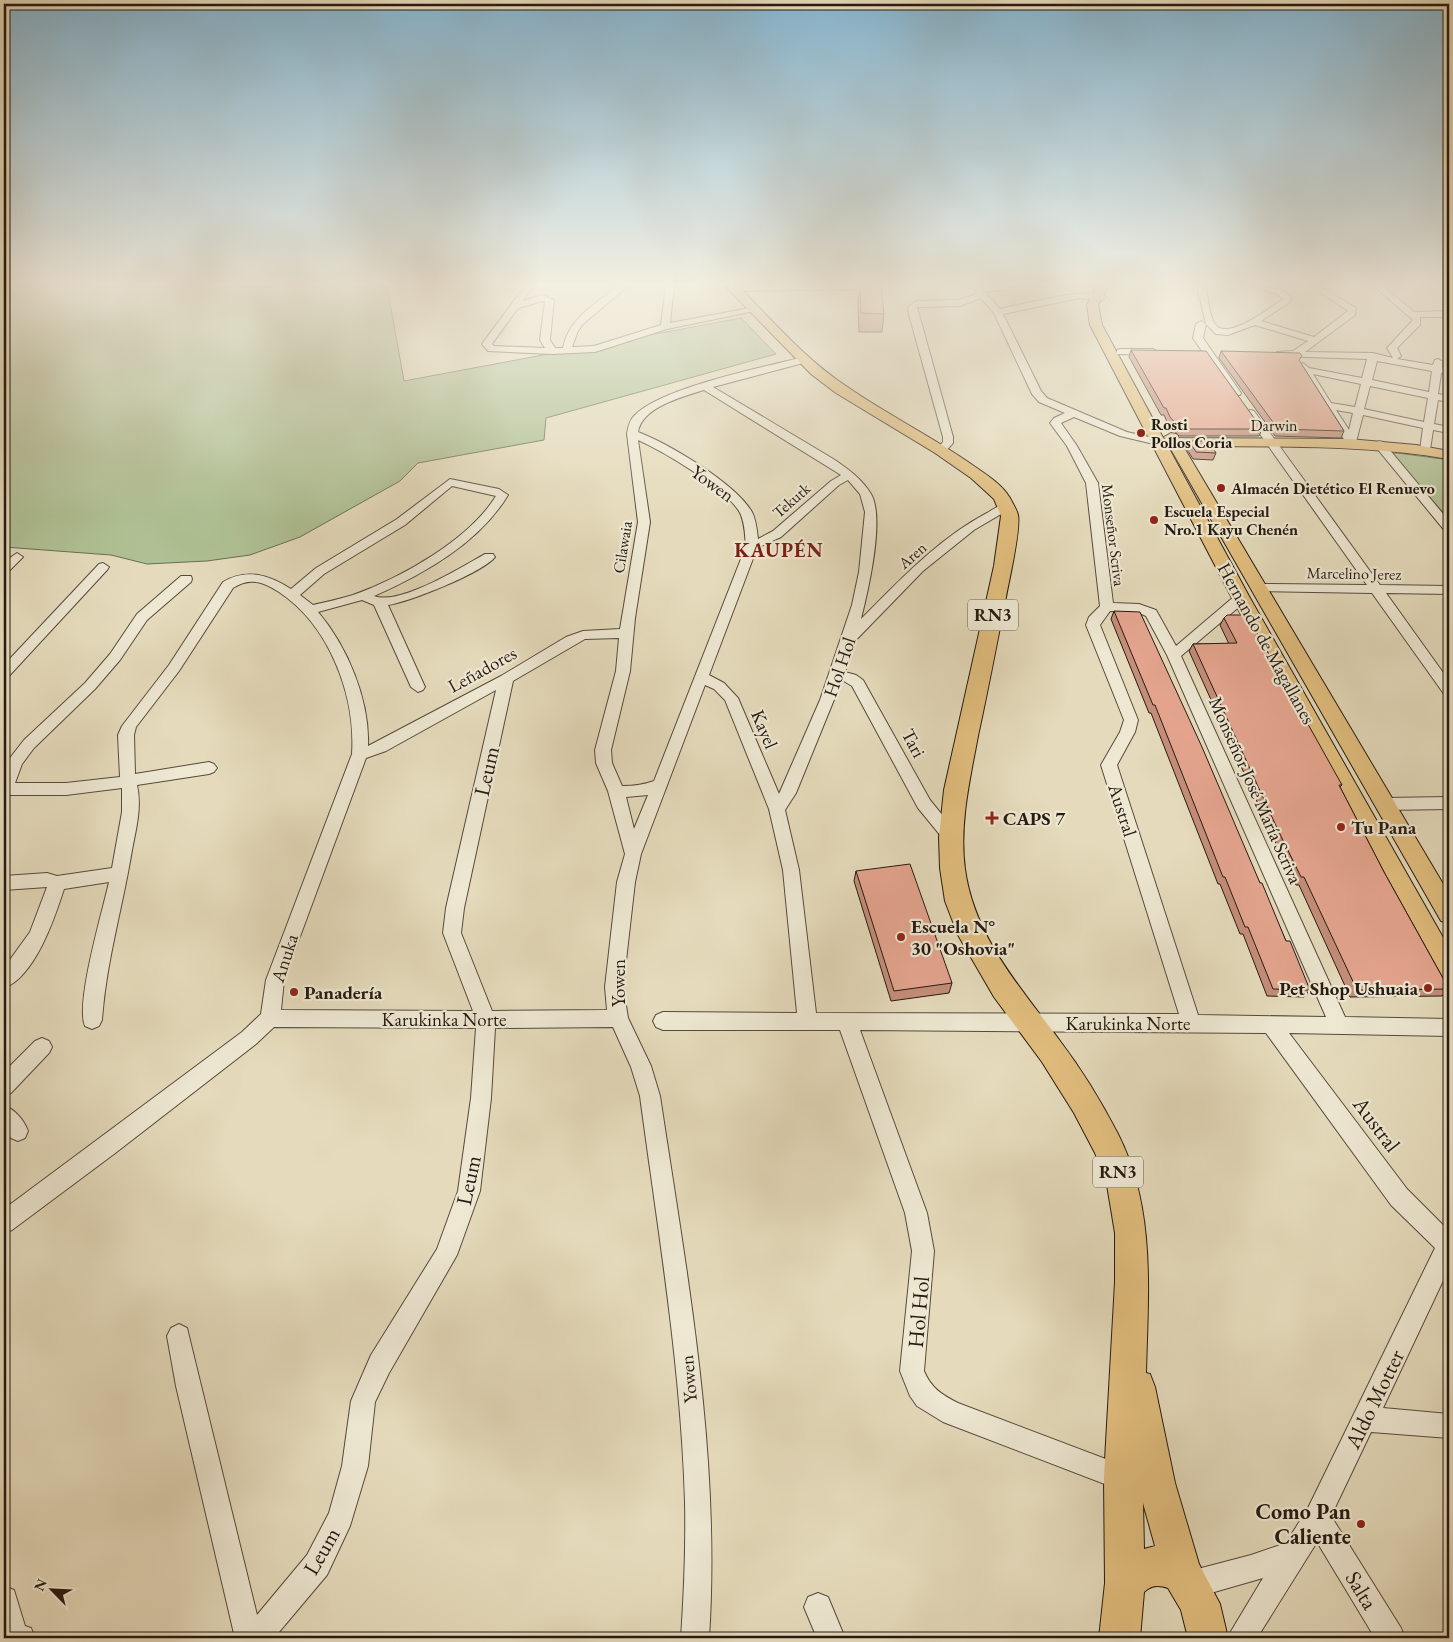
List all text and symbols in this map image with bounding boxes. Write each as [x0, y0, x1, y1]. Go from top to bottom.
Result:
place label: Rosti Pollos Coria [1151, 414, 1233, 453]
street label: Darwin [1250, 415, 1298, 436]
marker: Rosti Pollos Coria [1135, 427, 1147, 439]
street label: Yowen [686, 459, 740, 508]
street label: Tekutk [768, 478, 815, 523]
place label: Almacén Dietético El Renuevo [1230, 478, 1435, 499]
marker: Almacén Dietético El Renuevo [1215, 482, 1227, 494]
street label: Monseñor Scriva [1097, 483, 1130, 588]
place label: Escuela Especial Nro.1 Kayu Chenén [1164, 501, 1298, 540]
marker: Escuela Especial Nro.1 Kayu Chenén [1148, 514, 1160, 526]
street label: Cilawaia [608, 519, 637, 575]
district label: KAUPÉN [734, 537, 824, 563]
street label: Aren [893, 537, 931, 574]
street label: Hernando de Magallanes [1212, 558, 1321, 728]
street label: Marcelino Jerez [1306, 562, 1402, 585]
road number: RN3 [968, 600, 1018, 630]
street label: Hol Hol [818, 633, 862, 701]
street label: Leñadores [443, 640, 521, 699]
street label: Monseñor José María Scriva [1203, 693, 1308, 888]
street label: Kayel [745, 706, 784, 753]
street label: Tari [896, 724, 932, 762]
street label: Leum [467, 743, 506, 799]
street label: Austral [1102, 780, 1143, 840]
place label: CAPS 7 [1003, 806, 1066, 831]
marker: CAPS 7 [985, 811, 999, 825]
place label: Tu Pana [1351, 815, 1417, 840]
marker: Tu Pana [1335, 821, 1347, 833]
place label: Escuela N° 30 "Oshovia" [911, 914, 1015, 961]
street label: Anuka [265, 930, 304, 987]
marker: Escuela N° 30 "Oshovia" [895, 931, 907, 943]
street label: Yowen [606, 959, 631, 1007]
place label: Pet Shop Ushuaia [1279, 976, 1419, 1001]
place label: Panadería [304, 980, 383, 1005]
marker: Pet Shop Ushuaia [1422, 982, 1434, 994]
marker: Panadería [288, 986, 300, 998]
street label: Karukinka Norte [382, 1007, 506, 1032]
street label: Karukinka Norte [1066, 1011, 1190, 1036]
street label: Austral [1346, 1090, 1407, 1158]
street label: Leum [449, 1153, 488, 1208]
road number: RN3 [1093, 1156, 1143, 1188]
street label: Hol Hol [901, 1275, 936, 1349]
street label: Aldo Motter [1338, 1344, 1411, 1455]
street label: Yowen [674, 1354, 703, 1404]
place label: Como Pan Caliente [1255, 1497, 1352, 1551]
marker: Como Pan Caliente [1355, 1518, 1367, 1530]
street label: Leum [296, 1522, 347, 1580]
north arrow [28, 1564, 78, 1614]
street label: Salta [1339, 1566, 1384, 1615]
text: N [30, 1575, 51, 1594]

